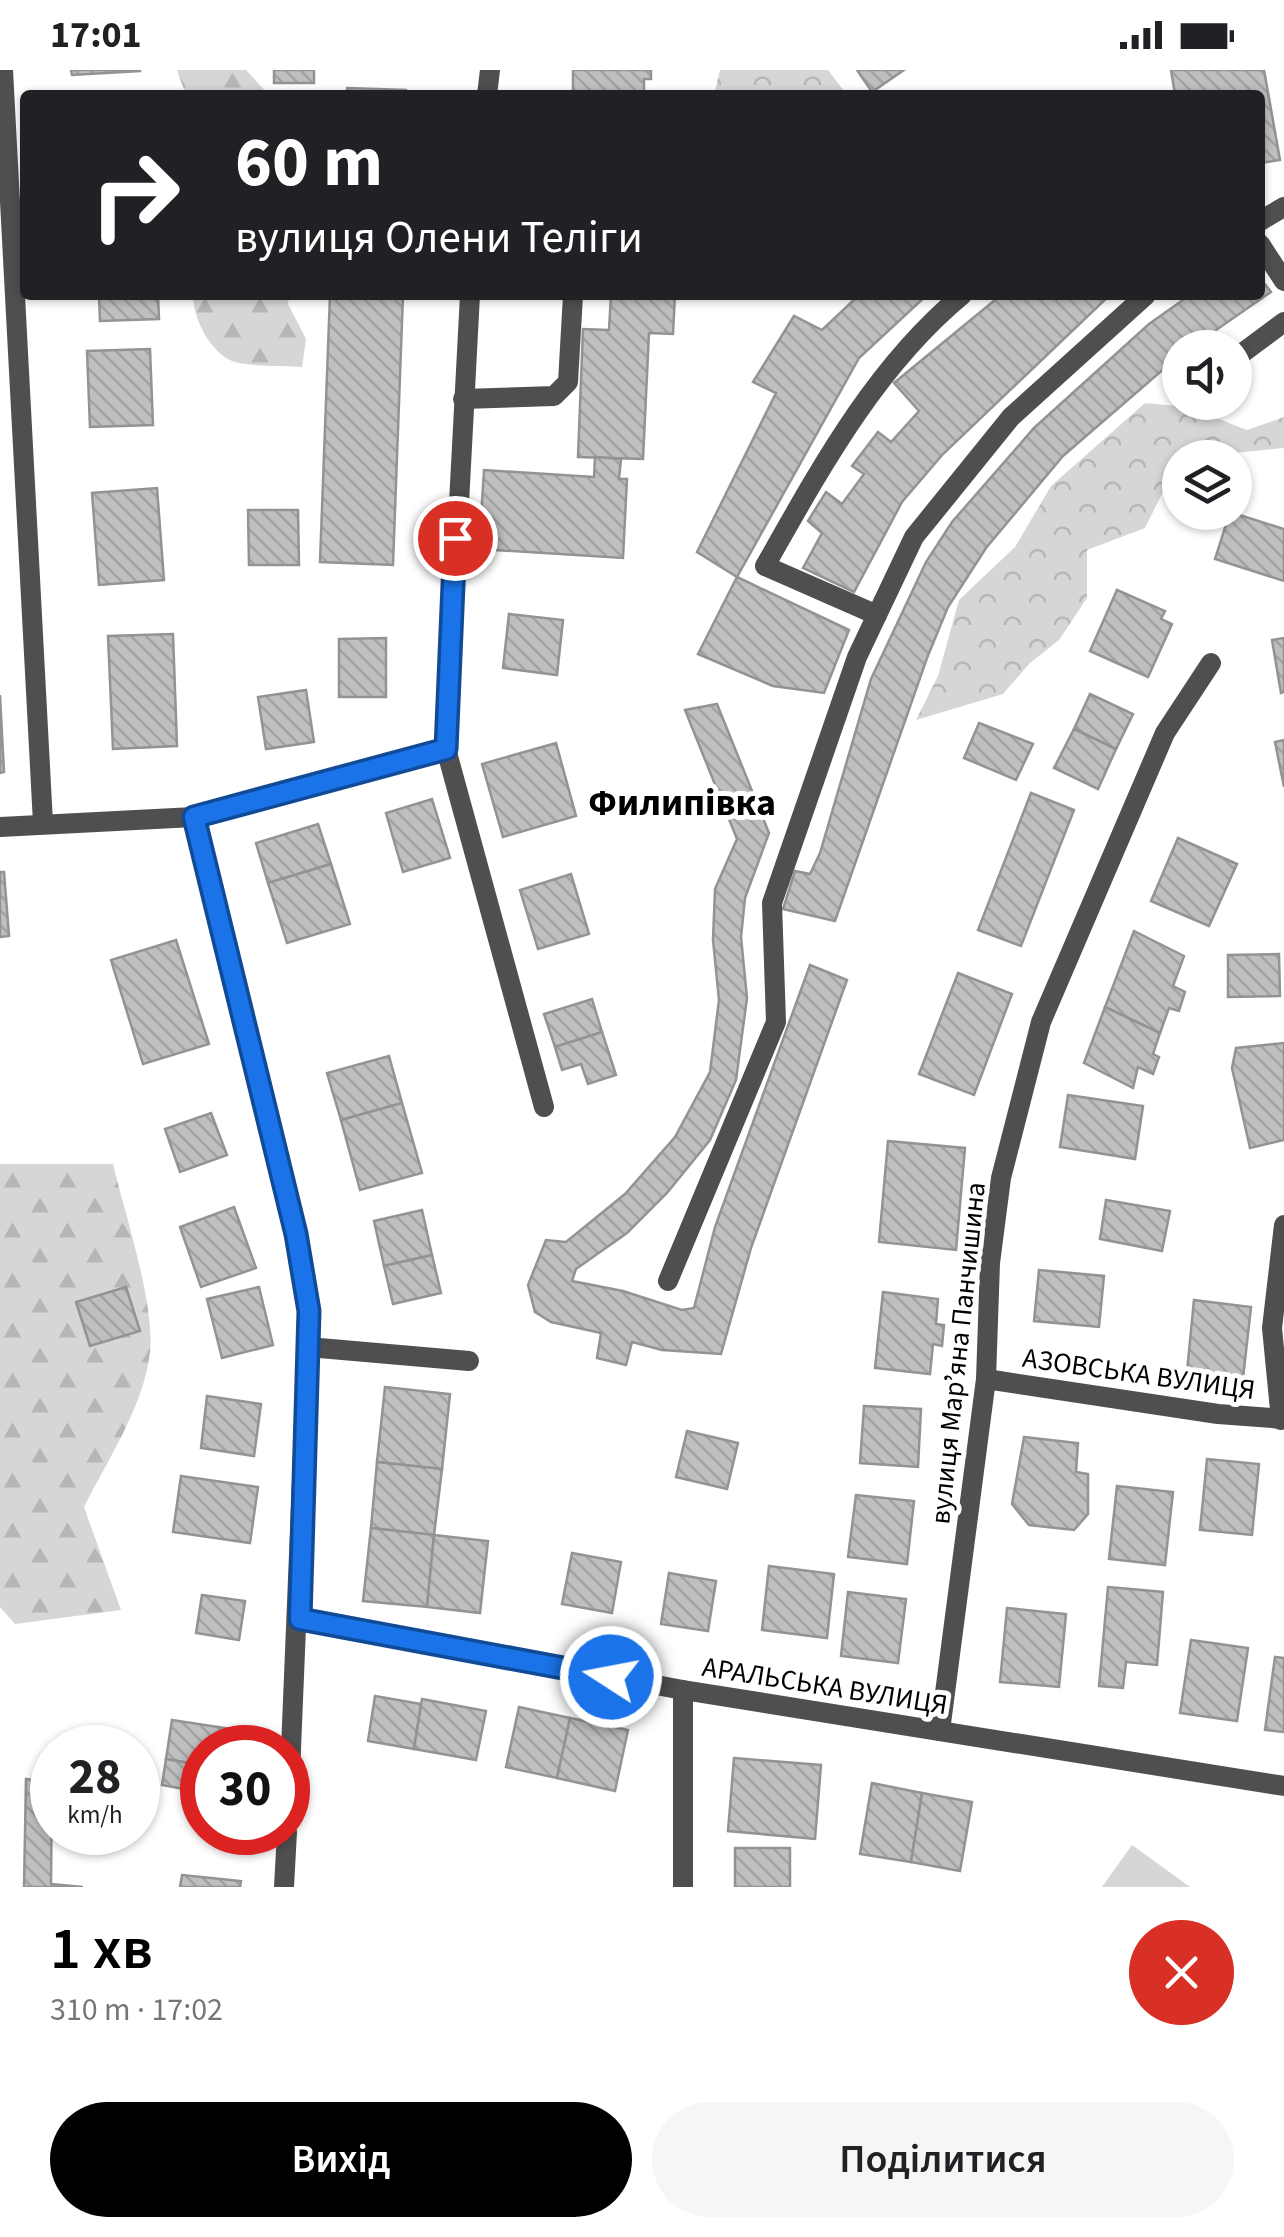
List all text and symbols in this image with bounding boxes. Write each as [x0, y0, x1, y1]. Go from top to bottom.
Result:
text: 17:01 [50, 8, 142, 62]
text: 60 m [235, 113, 383, 213]
icon: right [70, 130, 200, 260]
text: вулиця Олени Теліги [235, 206, 643, 270]
map controls [1162, 330, 1252, 530]
button: sound [1162, 330, 1252, 420]
button: layers [1162, 440, 1252, 530]
pin [413, 496, 498, 581]
icon: arrive [428, 511, 483, 566]
district label: Филипівка [588, 776, 776, 830]
street label: вулиця Марʼяна Панчишина [920, 1180, 996, 1526]
street label: АЗОВСЬКА ВУЛИЦЯ [1020, 1338, 1258, 1410]
position arrow [559, 1625, 663, 1729]
street label: АРАЛЬСЬКА ВУЛИЦЯ [699, 1647, 950, 1725]
speed limit sign: 30 [180, 1725, 310, 1855]
text: 28 [69, 1742, 121, 1813]
text: km/h [67, 1797, 123, 1833]
text: 1 хв [50, 1907, 153, 1992]
button: close [1129, 1920, 1234, 2025]
text: 310 m · 17:02 [50, 1987, 223, 2033]
button: Вихід [50, 2102, 632, 2217]
button: Поділитися [652, 2102, 1234, 2217]

